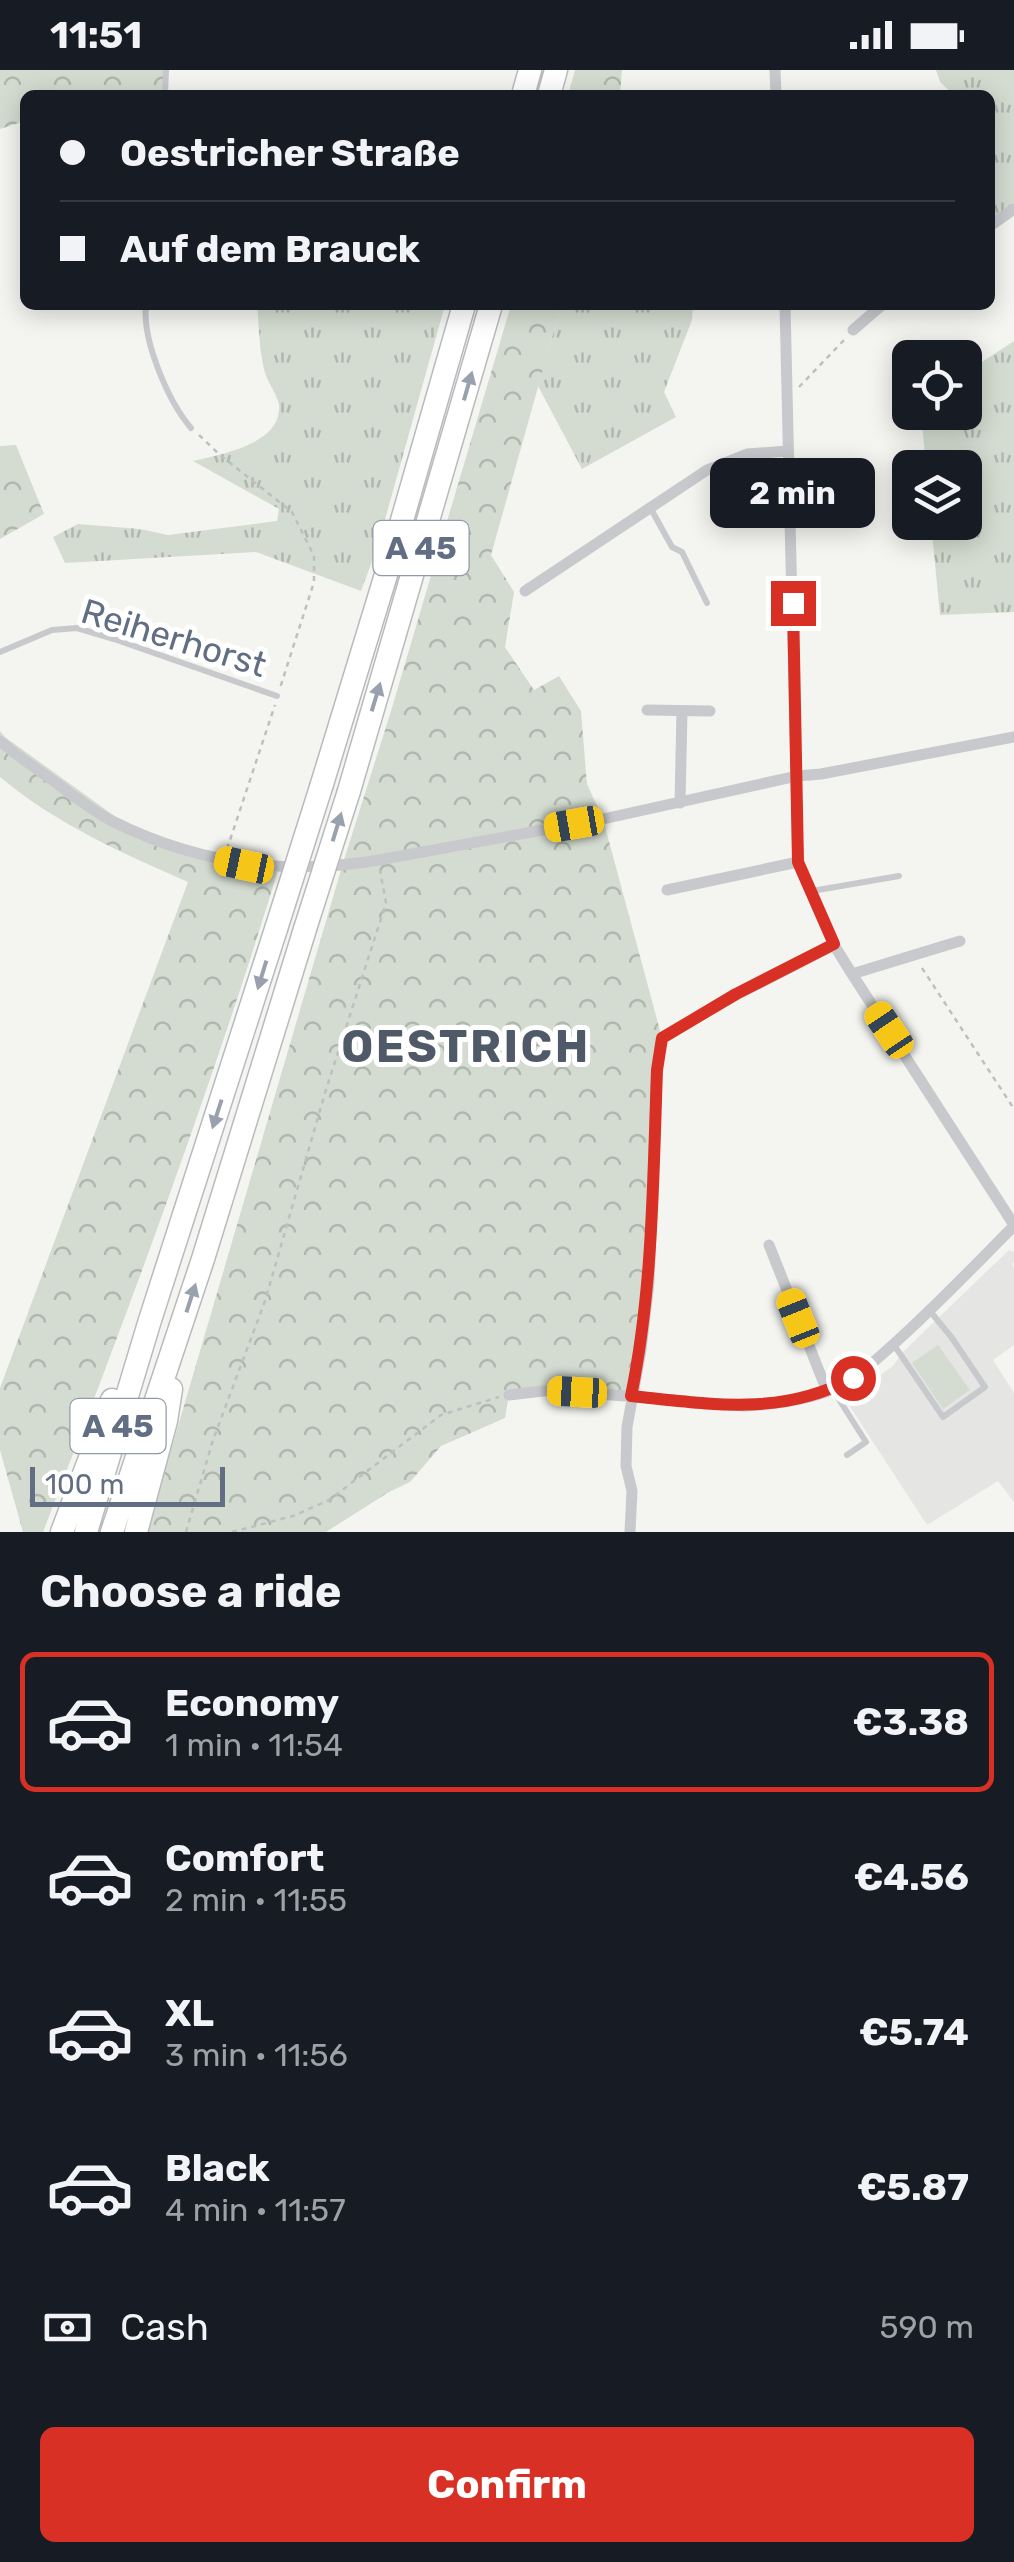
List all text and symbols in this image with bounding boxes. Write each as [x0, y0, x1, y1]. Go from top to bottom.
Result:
text: 11:51 [50, 12, 142, 58]
text: Oestricher Straße [120, 130, 460, 176]
text: Auf dem Brauck [120, 226, 420, 272]
map controls [892, 340, 982, 540]
button: locate [892, 340, 982, 430]
one-way arrow [461, 370, 476, 401]
button: layers [892, 450, 982, 540]
callout: 2 min [710, 458, 876, 528]
text: 2 min [749, 474, 836, 512]
road number: A 45 [374, 521, 468, 575]
route end [771, 581, 816, 626]
street label: Reiherhorst [76, 590, 272, 686]
one-way arrow [369, 682, 384, 712]
car [542, 804, 606, 844]
one-way arrow [331, 811, 346, 841]
car [212, 844, 276, 886]
one-way arrow [254, 960, 269, 991]
car [860, 997, 918, 1063]
district label: OESTRICH [341, 1020, 591, 1073]
one-way arrow [209, 1099, 224, 1129]
one-way arrow [185, 1282, 200, 1312]
car [773, 1285, 823, 1351]
route start [831, 1356, 876, 1401]
car [546, 1375, 608, 1409]
road number: A 45 [70, 1399, 166, 1453]
scale bar [30, 1462, 225, 1506]
text: 100 m [45, 1468, 124, 1501]
text: Choose a ride [40, 1565, 342, 1618]
icon: car [45, 1677, 135, 1767]
text: Economy [165, 1680, 339, 1726]
text: €3.38 [853, 1699, 969, 1745]
text: 1 min · 11:54 [165, 1726, 343, 1764]
icon: car [45, 1832, 135, 1922]
text: Comfort [165, 1835, 324, 1881]
text: €4.56 [853, 1854, 969, 1900]
text: 2 min · 11:55 [165, 1881, 347, 1919]
icon: car [45, 1987, 135, 2077]
text: XL [165, 1990, 214, 2036]
text: €5.74 [859, 2009, 969, 2055]
text: 3 min · 11:56 [165, 2036, 348, 2074]
icon: car [45, 2142, 135, 2232]
text: Black [165, 2145, 270, 2191]
text: €5.87 [857, 2164, 969, 2210]
text: 4 min · 11:57 [165, 2191, 346, 2229]
icon: cash [40, 2300, 95, 2355]
text: Cash [120, 2304, 209, 2350]
text: 590 m [879, 2308, 974, 2346]
button: Confirm [40, 2427, 974, 2542]

